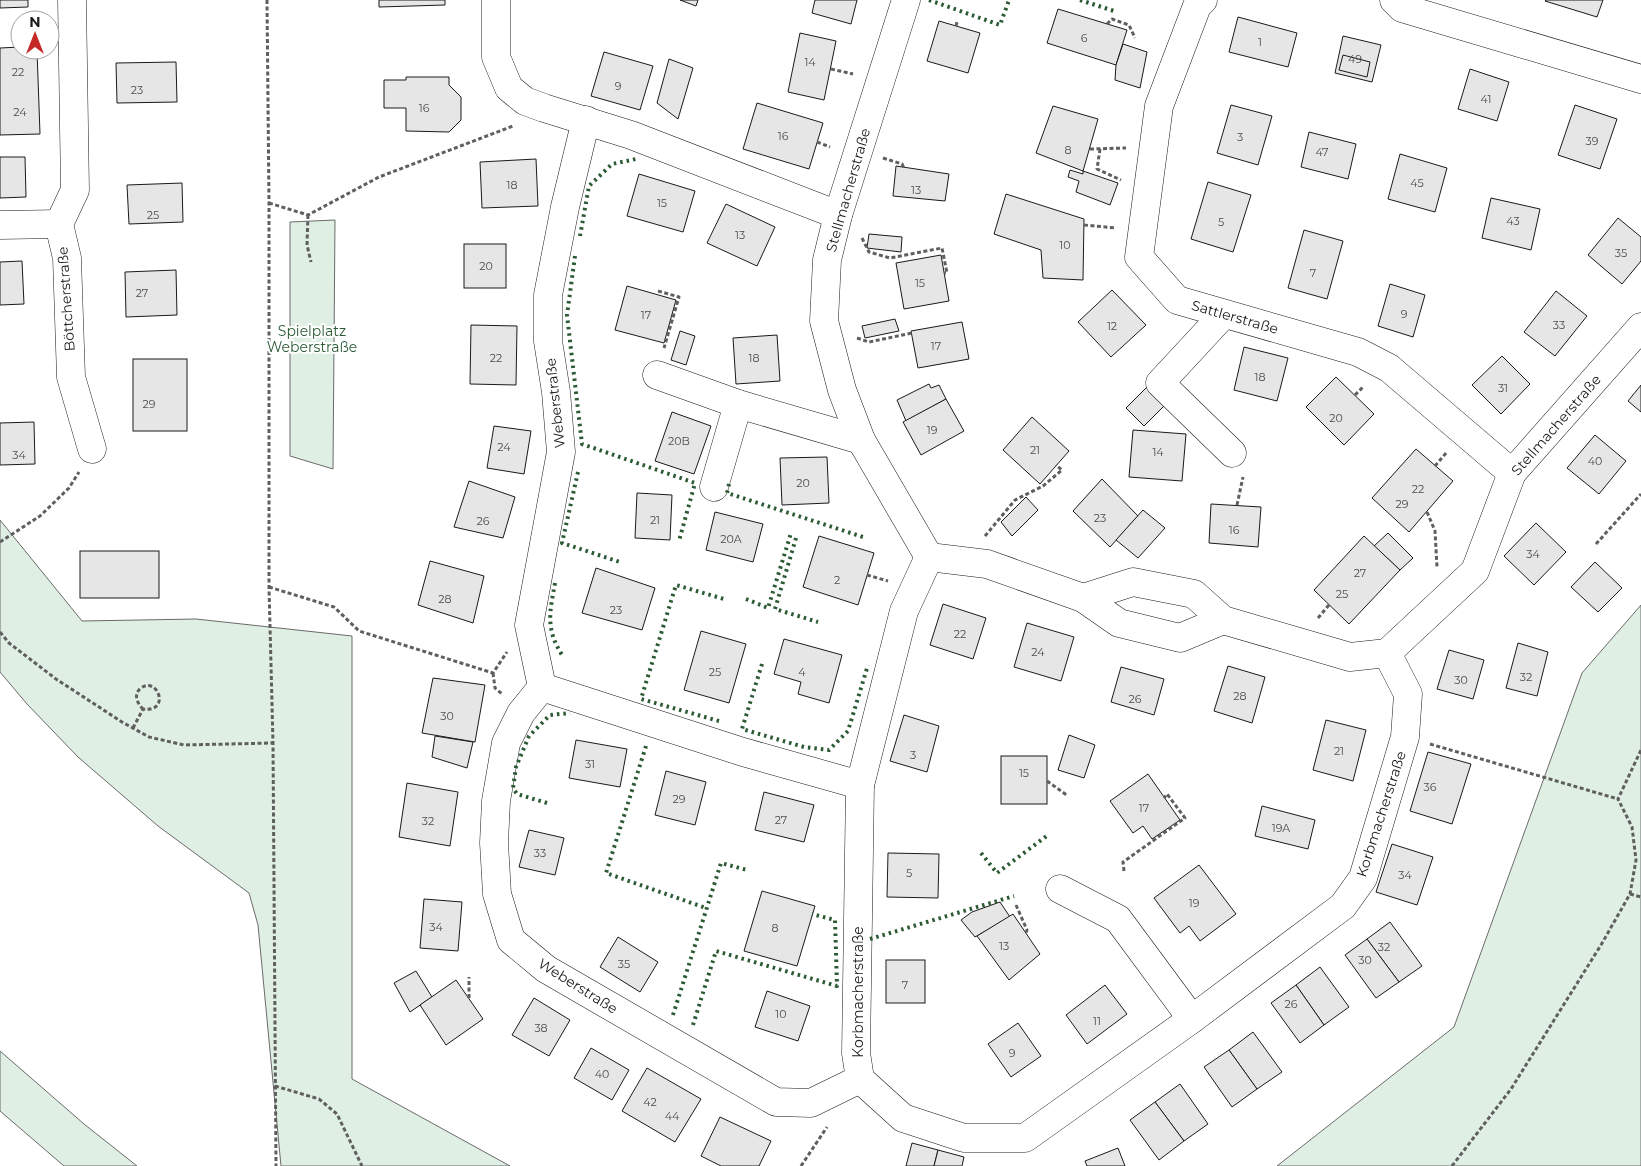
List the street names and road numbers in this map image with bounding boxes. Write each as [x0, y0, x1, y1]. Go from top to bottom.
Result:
street label: Stellmacherstraße [822, 126, 874, 254]
street label: Böttcherstraße [53, 246, 79, 352]
street label: Sattlerstraße [1190, 296, 1280, 338]
street label: Weberstraße [541, 357, 569, 449]
street label: Stellmacherstraße [1507, 371, 1605, 479]
street label: Korbmacherstraße [1352, 749, 1410, 879]
street label: Korbmacherstraße [849, 926, 867, 1058]
street label: Weberstraße [535, 954, 621, 1018]

